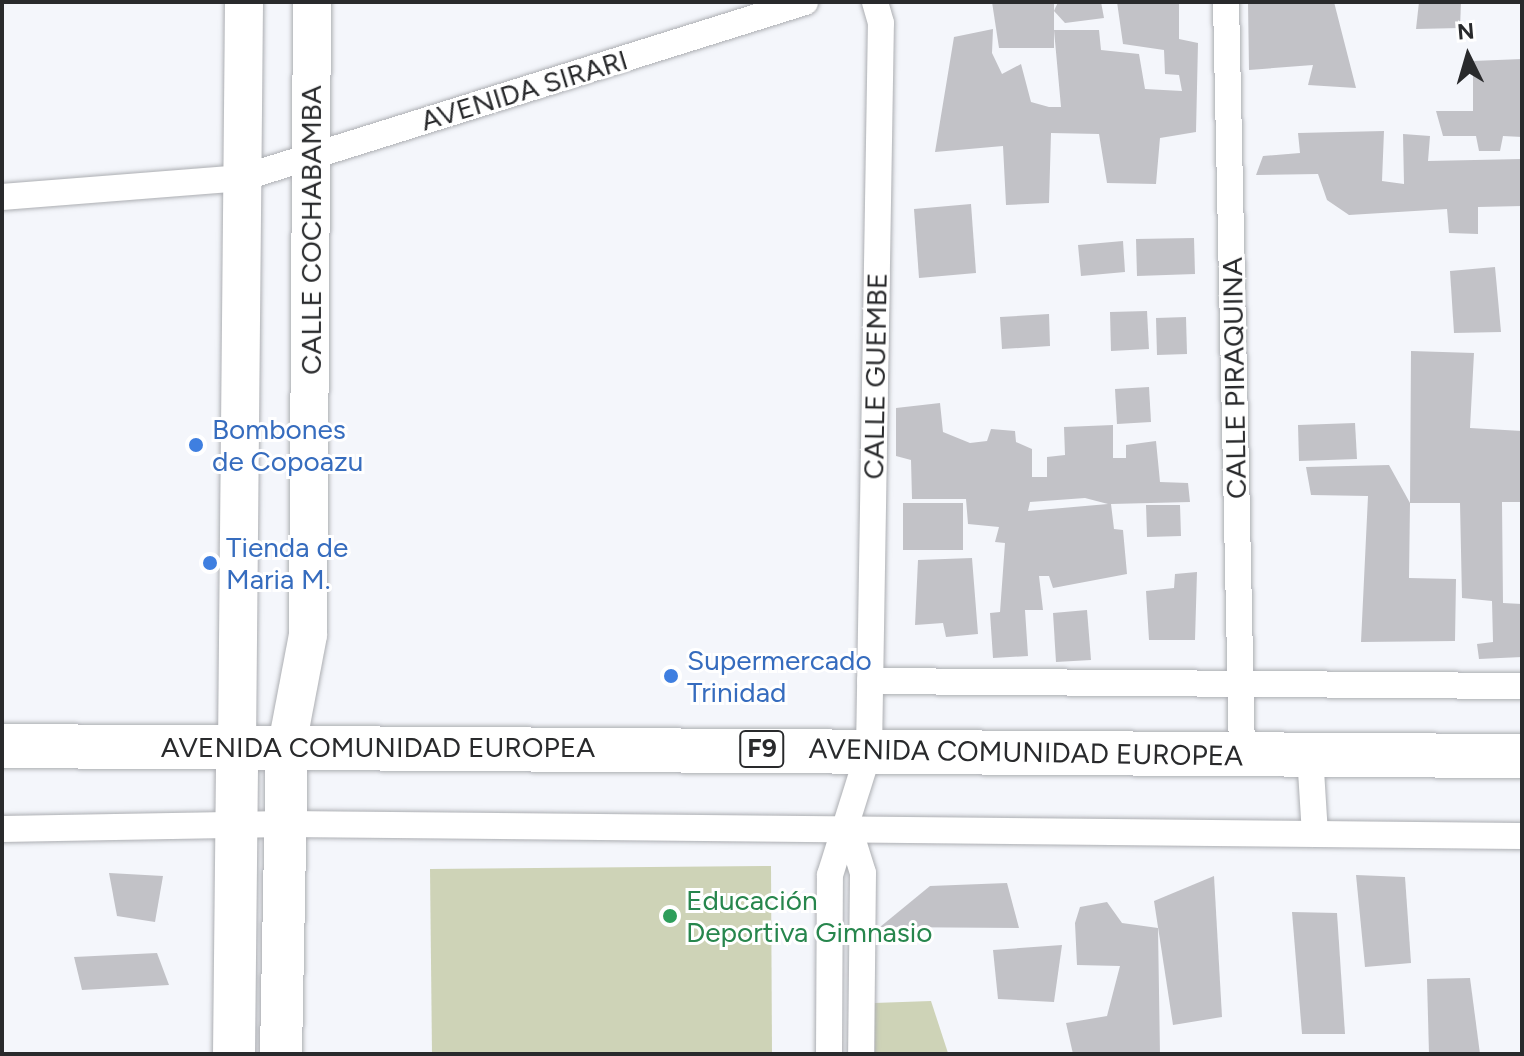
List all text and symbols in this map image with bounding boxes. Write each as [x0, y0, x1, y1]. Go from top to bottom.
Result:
north arrow [1428, 16, 1508, 96]
text: N [1456, 17, 1476, 46]
street label: AVENIDA SIRARI [417, 43, 631, 137]
street label: CALLE COCHABAMBA [294, 85, 328, 375]
street label: CALLE PIRAQUINA [1215, 257, 1253, 499]
street label: CALLE GUEMBE [856, 272, 894, 480]
place label: Bombones de Copoazu [212, 412, 363, 478]
marker: Bombones de Copoazu [187, 436, 205, 454]
place label: Tienda de Maria M. [226, 530, 348, 596]
marker: Tienda de Maria M. [201, 554, 219, 572]
place label: Supermercado Trinidad [687, 643, 872, 709]
marker: Supermercado Trinidad [662, 667, 680, 685]
road number: F9 [738, 727, 786, 771]
street label: AVENIDA COMUNIDAD EUROPEA [161, 730, 595, 764]
street label: AVENIDA COMUNIDAD EUROPEA [808, 731, 1244, 773]
place label: Educación Deportiva Gimnasio [686, 883, 933, 949]
marker: Educación Deportiva Gimnasio [661, 907, 679, 925]

